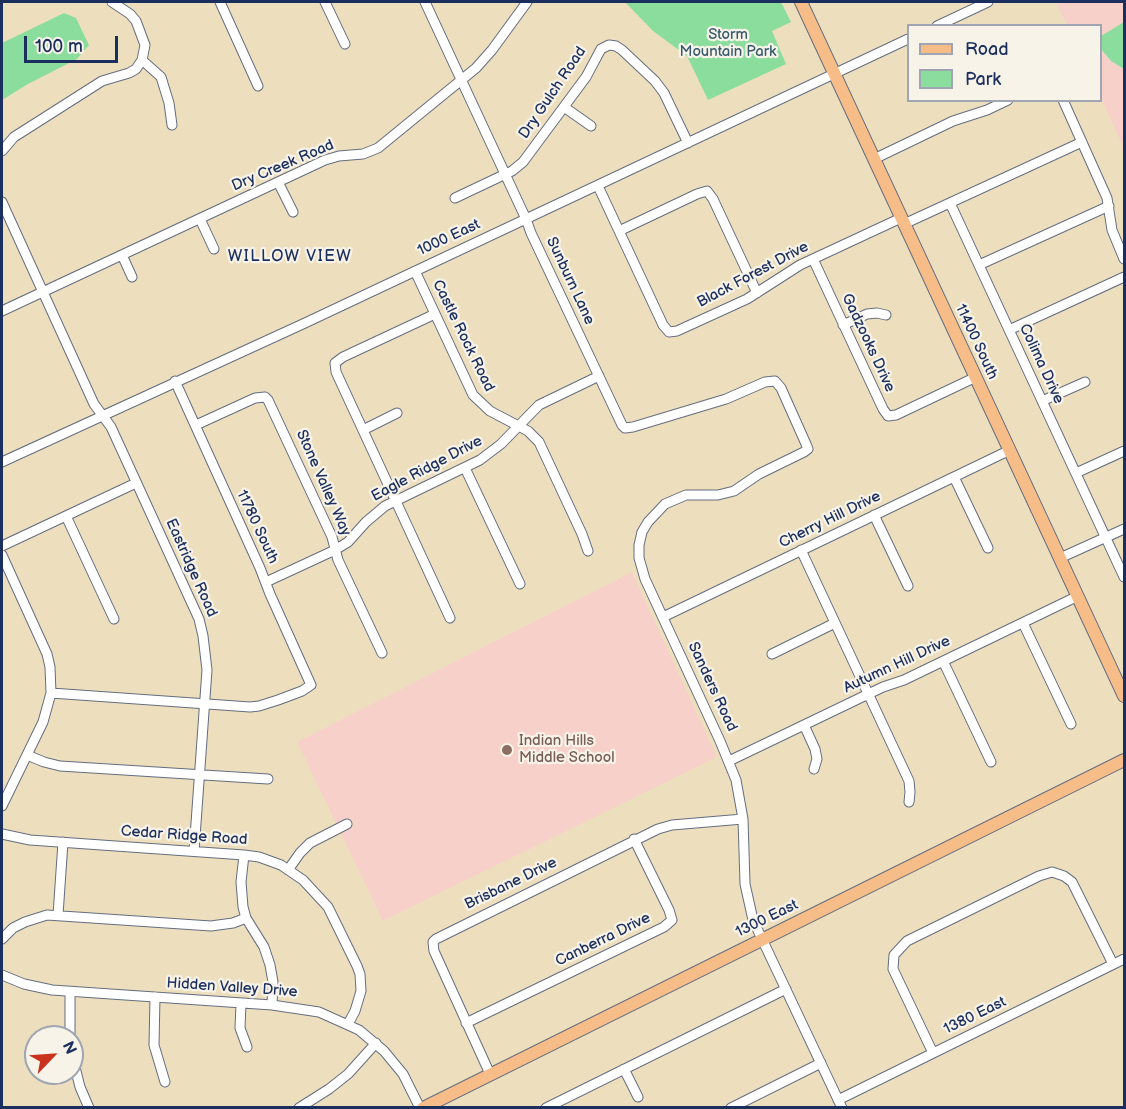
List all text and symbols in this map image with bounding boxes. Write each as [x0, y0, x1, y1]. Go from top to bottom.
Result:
scale bar [27, 24, 122, 62]
legend [907, 24, 1102, 102]
park label: Storm Mountain Park [680, 26, 776, 61]
text: 100 m [35, 36, 83, 57]
text: Road [965, 39, 1009, 60]
street label: Dry Gulch Road [516, 43, 590, 143]
text: Park [965, 69, 1001, 90]
street label: Dry Creek Road [229, 136, 337, 196]
street label: 1000 East [415, 216, 483, 260]
street label: Sunburn Lane [542, 234, 598, 328]
street label: Black Forest Drive [694, 238, 812, 312]
district label: WILLOW VIEW [228, 247, 352, 267]
street label: Castle Rock Road [428, 277, 498, 395]
street label: Gadzooks Drive [837, 291, 899, 395]
street label: 11400 South [951, 301, 1001, 383]
street label: Colima Drive [1015, 321, 1067, 407]
street label: Stone Valley Way [292, 427, 354, 539]
street label: Eagle Ridge Drive [369, 432, 485, 506]
street label: 11780 South [232, 487, 282, 567]
street label: Cherry Hill Drive [776, 488, 884, 552]
street label: Eastridge Road [161, 516, 221, 620]
street label: Autumn Hill Drive [841, 632, 953, 698]
street label: Sanders Road [683, 639, 741, 735]
place label: Indian Hills Middle School [519, 732, 615, 767]
marker: Indian Hills Middle School [500, 743, 514, 757]
street label: Cedar Ridge Road [120, 823, 248, 849]
street label: Brisbane Drive [462, 854, 560, 914]
street label: 1300 East [733, 896, 801, 942]
street label: Canberra Drive [553, 909, 653, 971]
street label: Hidden Valley Drive [166, 974, 298, 1002]
street label: 1380 East [941, 993, 1009, 1039]
north arrow [24, 1025, 84, 1085]
text: N [58, 1039, 80, 1057]

